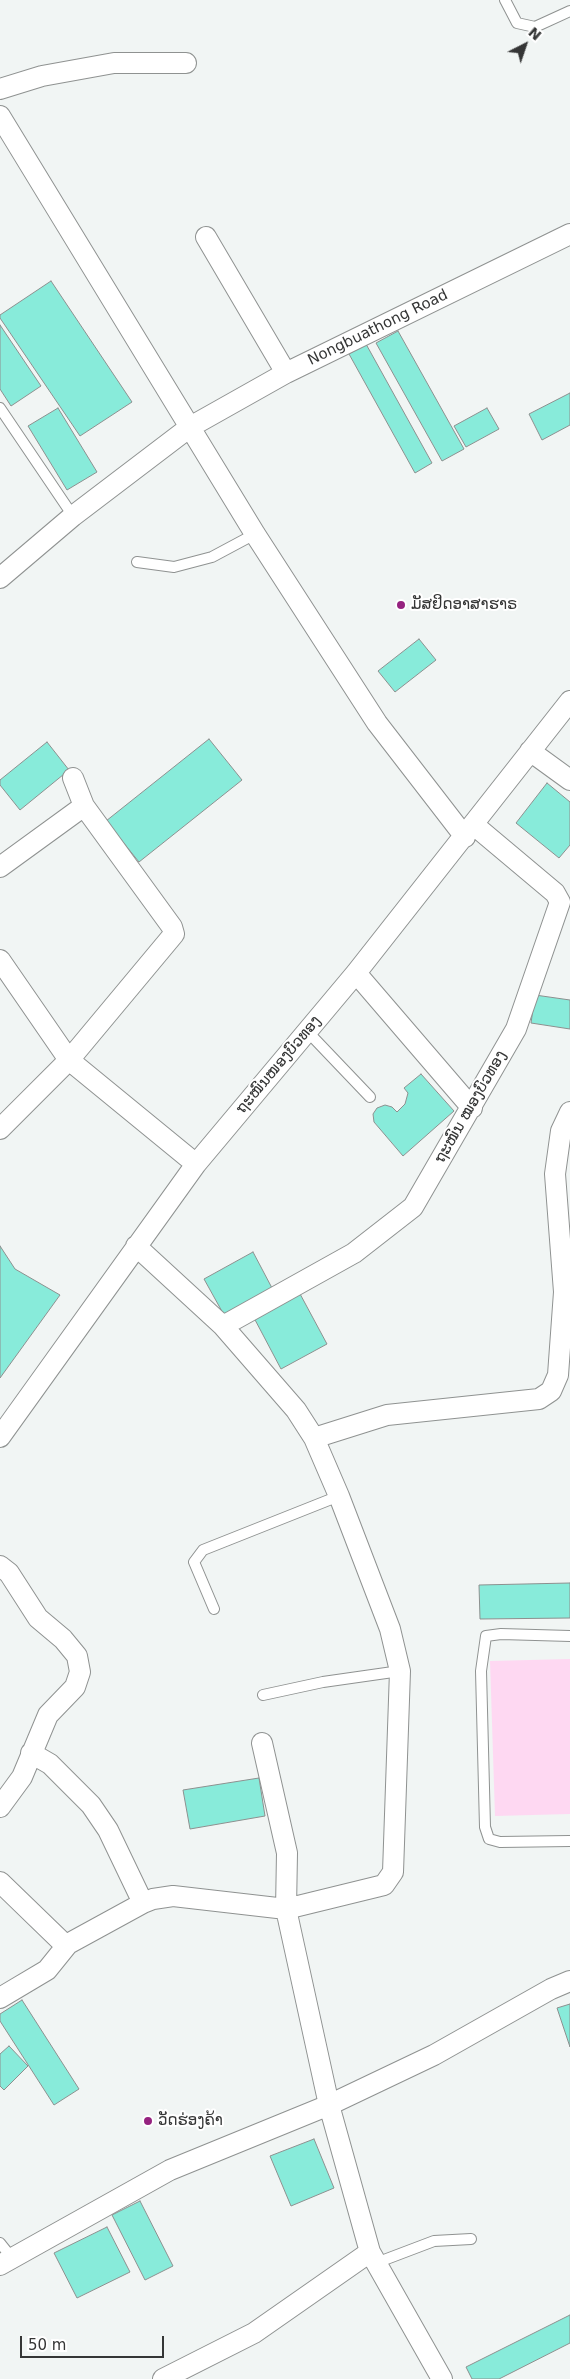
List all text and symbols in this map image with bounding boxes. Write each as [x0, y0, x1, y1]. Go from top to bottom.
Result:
north arrow [500, 20, 550, 70]
text: N [525, 24, 545, 44]
street label: Nongbuathong Road [305, 286, 451, 370]
place label: ມັສຢິດອາສາຮາຣ [411, 596, 517, 614]
marker: ມັສຢິດອາສາຮາຣ [395, 599, 407, 611]
street label: ຖະໜົນໜອງບົວທອງ [233, 1012, 325, 1118]
street label: ຖະໜົນ ໝອງບົວທອງ [432, 1048, 510, 1166]
place label: ວັດຮ່ອງຄ້າ [158, 2112, 223, 2130]
marker: ວັດຮ່ອງຄ້າ [142, 2115, 154, 2127]
scale bar [22, 2326, 166, 2358]
text: 50 m [28, 2336, 66, 2354]

